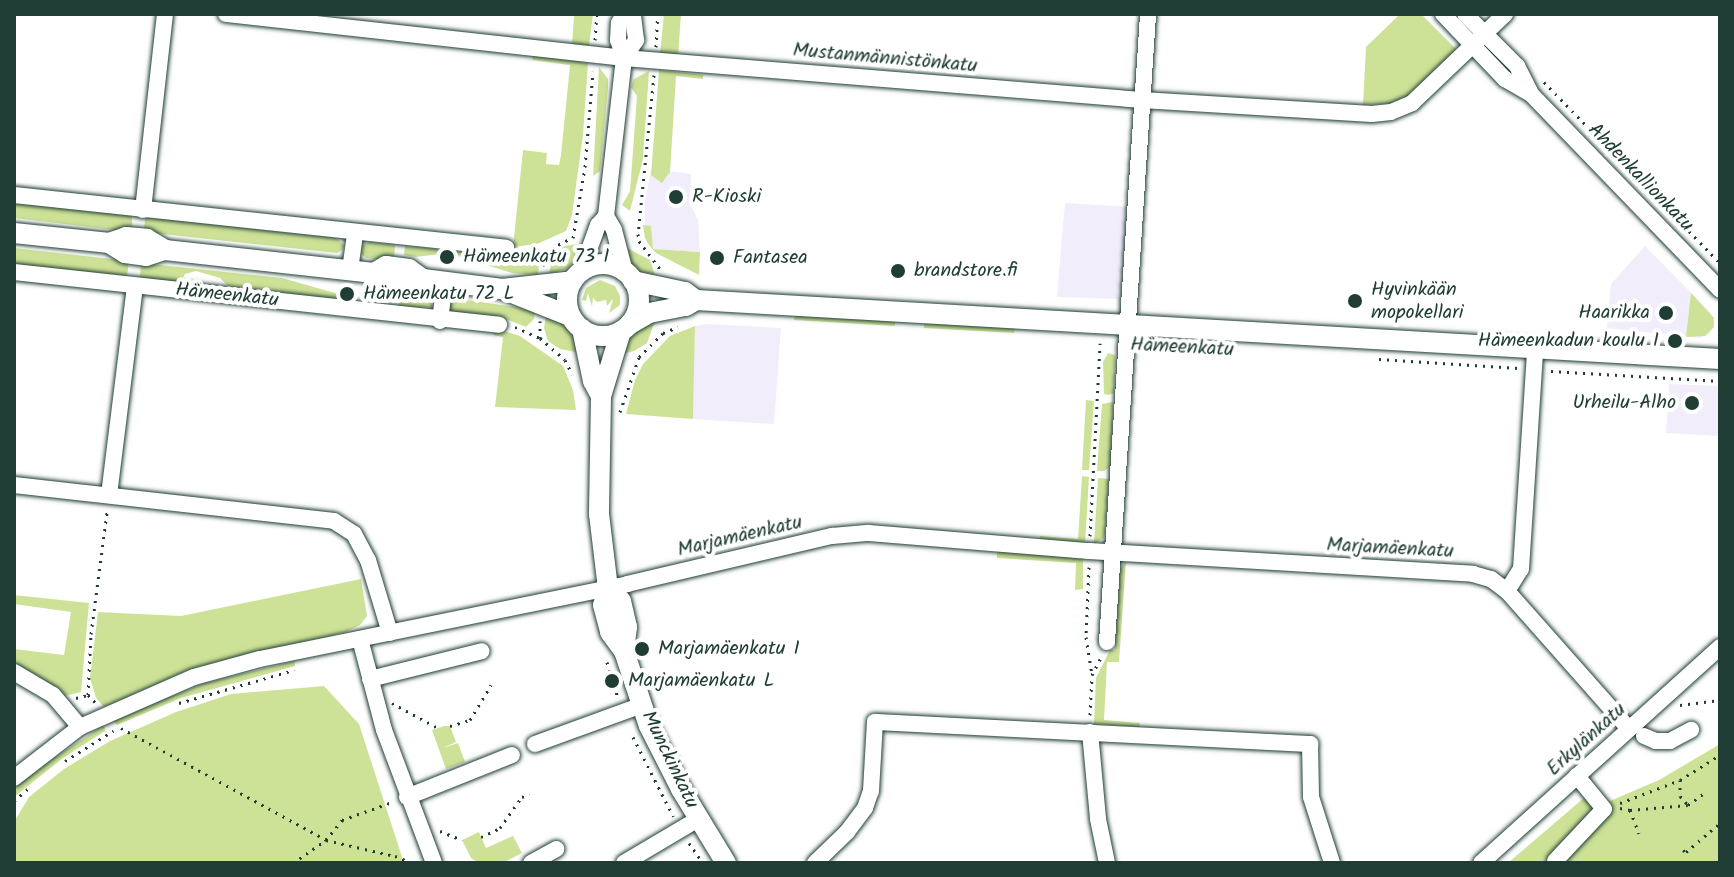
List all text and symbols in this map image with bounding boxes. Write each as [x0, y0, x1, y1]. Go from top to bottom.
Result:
street label: Mustanmännistönkatu [792, 39, 978, 79]
street label: Ahdenkallionkatu [1582, 119, 1698, 237]
place label: R-Kioski [692, 185, 761, 209]
marker: R-Kioski [667, 188, 685, 206]
place label: Hämeenkatu 73 I [463, 245, 609, 269]
place label: Fantasea [733, 246, 808, 270]
marker: Hämeenkatu 73 I [438, 248, 456, 266]
marker: Fantasea [708, 249, 726, 267]
place label: brandstore.fi [914, 259, 1017, 283]
marker: brandstore.fi [889, 262, 907, 280]
place label: Hyvinkään mopokellari [1371, 278, 1464, 325]
street label: Hämeenkatu [174, 279, 280, 313]
place label: Hämeenkatu 72 L [363, 282, 514, 306]
marker: Hämeenkatu 72 L [338, 285, 356, 303]
marker: Hyvinkään mopokellari [1346, 292, 1364, 310]
place label: Haarikka [1578, 301, 1650, 325]
marker: Haarikka [1657, 304, 1675, 322]
place label: Hämeenkadun koulu I [1478, 329, 1659, 353]
marker: Hämeenkadun koulu I [1666, 332, 1684, 350]
street label: Hämeenkatu [1130, 333, 1234, 363]
place label: Urheilu-Alho [1572, 391, 1676, 415]
marker: Urheilu-Alho [1683, 394, 1701, 412]
street label: Marjamäenkatu [675, 511, 805, 563]
street label: Marjamäenkatu [1326, 534, 1454, 564]
place label: Marjamäenkatu I [658, 637, 800, 661]
marker: Marjamäenkatu I [633, 640, 651, 658]
place label: Marjamäenkatu L [628, 669, 774, 693]
marker: Marjamäenkatu L [603, 672, 621, 690]
street label: Erkylänkatu [1542, 698, 1632, 782]
street label: Munckinkatu [635, 707, 703, 813]

